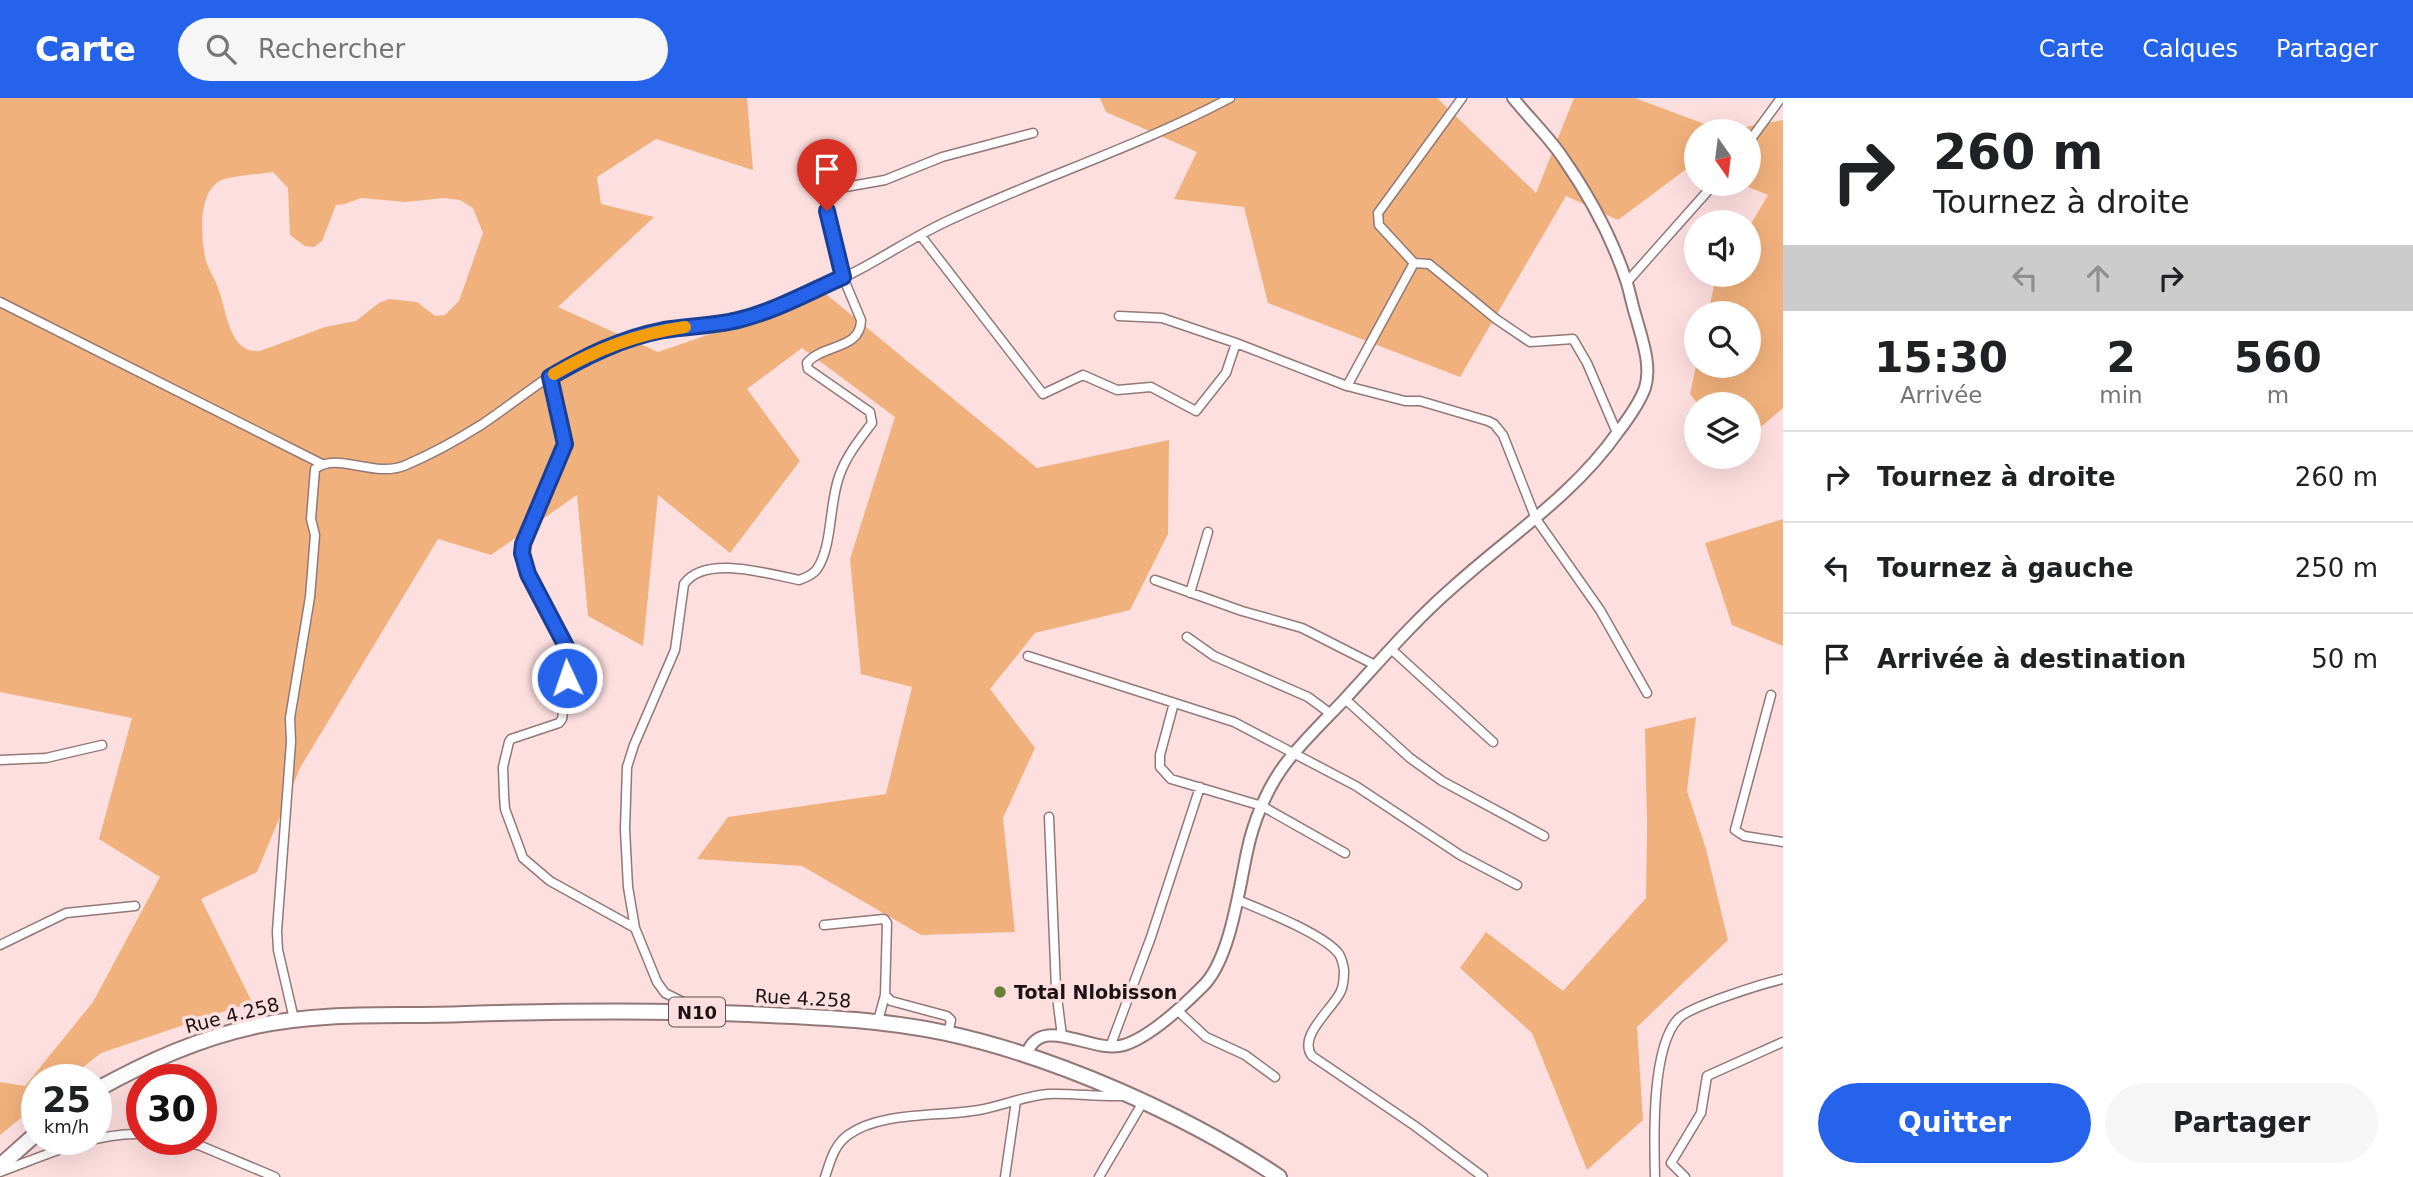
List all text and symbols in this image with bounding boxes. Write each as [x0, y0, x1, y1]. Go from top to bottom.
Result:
search box [178, 18, 668, 81]
text: Carte [35, 30, 136, 69]
icon: search [202, 30, 240, 68]
text: Rechercher [258, 34, 405, 64]
text: Carte [2039, 35, 2104, 63]
text: Calques [2142, 35, 2238, 63]
text: Partager [2276, 35, 2378, 63]
north arrow [1684, 119, 1760, 196]
map controls [1684, 119, 1761, 469]
text: 260 m [1933, 124, 2103, 181]
icon: right [1818, 126, 1909, 217]
pin [797, 139, 857, 211]
icon: arrive [808, 150, 846, 188]
text: Tournez à droite [1933, 183, 2190, 221]
button: sound [1684, 210, 1761, 287]
icon: left [2006, 259, 2044, 297]
icon: ahead [2079, 259, 2117, 297]
icon: right [2152, 259, 2190, 297]
button: search [1684, 301, 1761, 378]
text: 15:30 [1874, 333, 2008, 382]
text: 2 [2106, 333, 2136, 382]
text: 560 [2234, 333, 2322, 382]
text: Arrivée [1900, 382, 1982, 408]
text: min [2099, 382, 2143, 408]
text: m [2267, 382, 2289, 408]
button: layers [1684, 392, 1761, 469]
icon: right [1818, 458, 1856, 496]
text: Tournez à droite [1877, 462, 2116, 492]
text: 260 m [2295, 462, 2378, 492]
icon: left [1818, 549, 1856, 587]
text: Tournez à gauche [1877, 553, 2134, 583]
text: 250 m [2295, 553, 2378, 583]
icon: arrive [1818, 640, 1856, 678]
position arrow [530, 641, 604, 715]
text: Arrivée à destination [1877, 644, 2186, 674]
text: 50 m [2311, 644, 2378, 674]
place label: Total Nlobisson [1014, 981, 1177, 1003]
street label: Rue 4.258 [754, 984, 852, 1012]
marker: Total Nlobisson [992, 984, 1008, 1000]
street label: Rue 4.258 [183, 993, 281, 1037]
road number: N10 [669, 998, 725, 1027]
speed limit sign: 30 [126, 1064, 217, 1155]
text: 25 [42, 1080, 91, 1120]
button: Quitter [1818, 1083, 2091, 1163]
button: Partager [2105, 1083, 2378, 1163]
text: km/h [44, 1116, 89, 1137]

